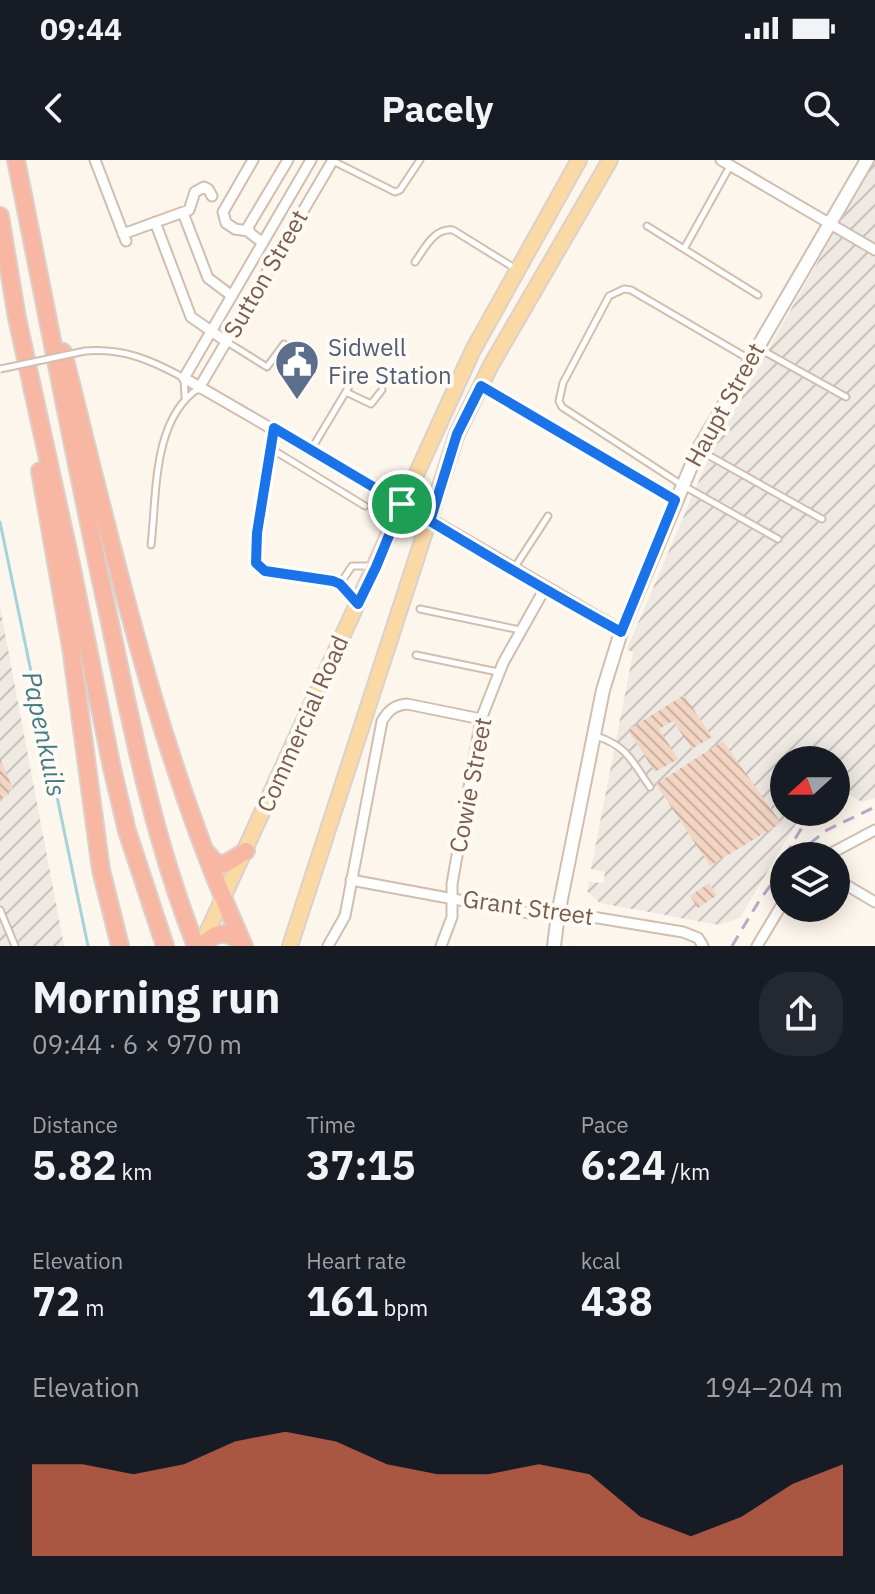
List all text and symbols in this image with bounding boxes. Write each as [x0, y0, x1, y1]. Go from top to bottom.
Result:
text: 09:44 [40, 9, 122, 48]
text: Pacely [381, 85, 494, 132]
icon: back [32, 86, 76, 130]
icon: search [799, 86, 843, 130]
street label: Sutton Street [216, 204, 315, 343]
place label: Sidwell Fire Station [328, 331, 452, 391]
street label: Haupt Street [677, 337, 771, 472]
public building icon: Sidwell Fire Station [273, 338, 321, 401]
pin [368, 470, 436, 538]
icon: arrive [380, 482, 424, 526]
street label: Commercial Road [249, 630, 355, 817]
water label: Papenkuils [15, 668, 75, 799]
street label: Cowie Street [441, 714, 499, 855]
north arrow [770, 746, 850, 826]
map controls [770, 746, 850, 922]
button: layers [770, 842, 850, 922]
street label: Grant Street [461, 882, 596, 932]
text: Morning run [32, 968, 281, 1025]
button: share [759, 972, 843, 1056]
text: 09:44 · 6 × 970 m [32, 1027, 242, 1061]
text: Distance [32, 1110, 118, 1139]
text: Time [306, 1110, 356, 1139]
text: Pace [581, 1110, 629, 1139]
text: 5.82 [32, 1139, 116, 1191]
text: 37:15 [306, 1139, 416, 1191]
text: 6:24 [581, 1139, 666, 1191]
text: km [116, 1157, 152, 1186]
text: /km [666, 1157, 710, 1186]
text: Elevation [32, 1246, 123, 1275]
text: Heart rate [306, 1246, 406, 1275]
text: kcal [581, 1246, 621, 1275]
text: 72 [32, 1275, 80, 1327]
text: 161 [306, 1275, 378, 1327]
text: 438 [581, 1275, 653, 1327]
text: m [80, 1293, 104, 1322]
text: bpm [378, 1293, 428, 1322]
text: Elevation [32, 1370, 140, 1404]
text: 194–204 m [705, 1370, 843, 1404]

